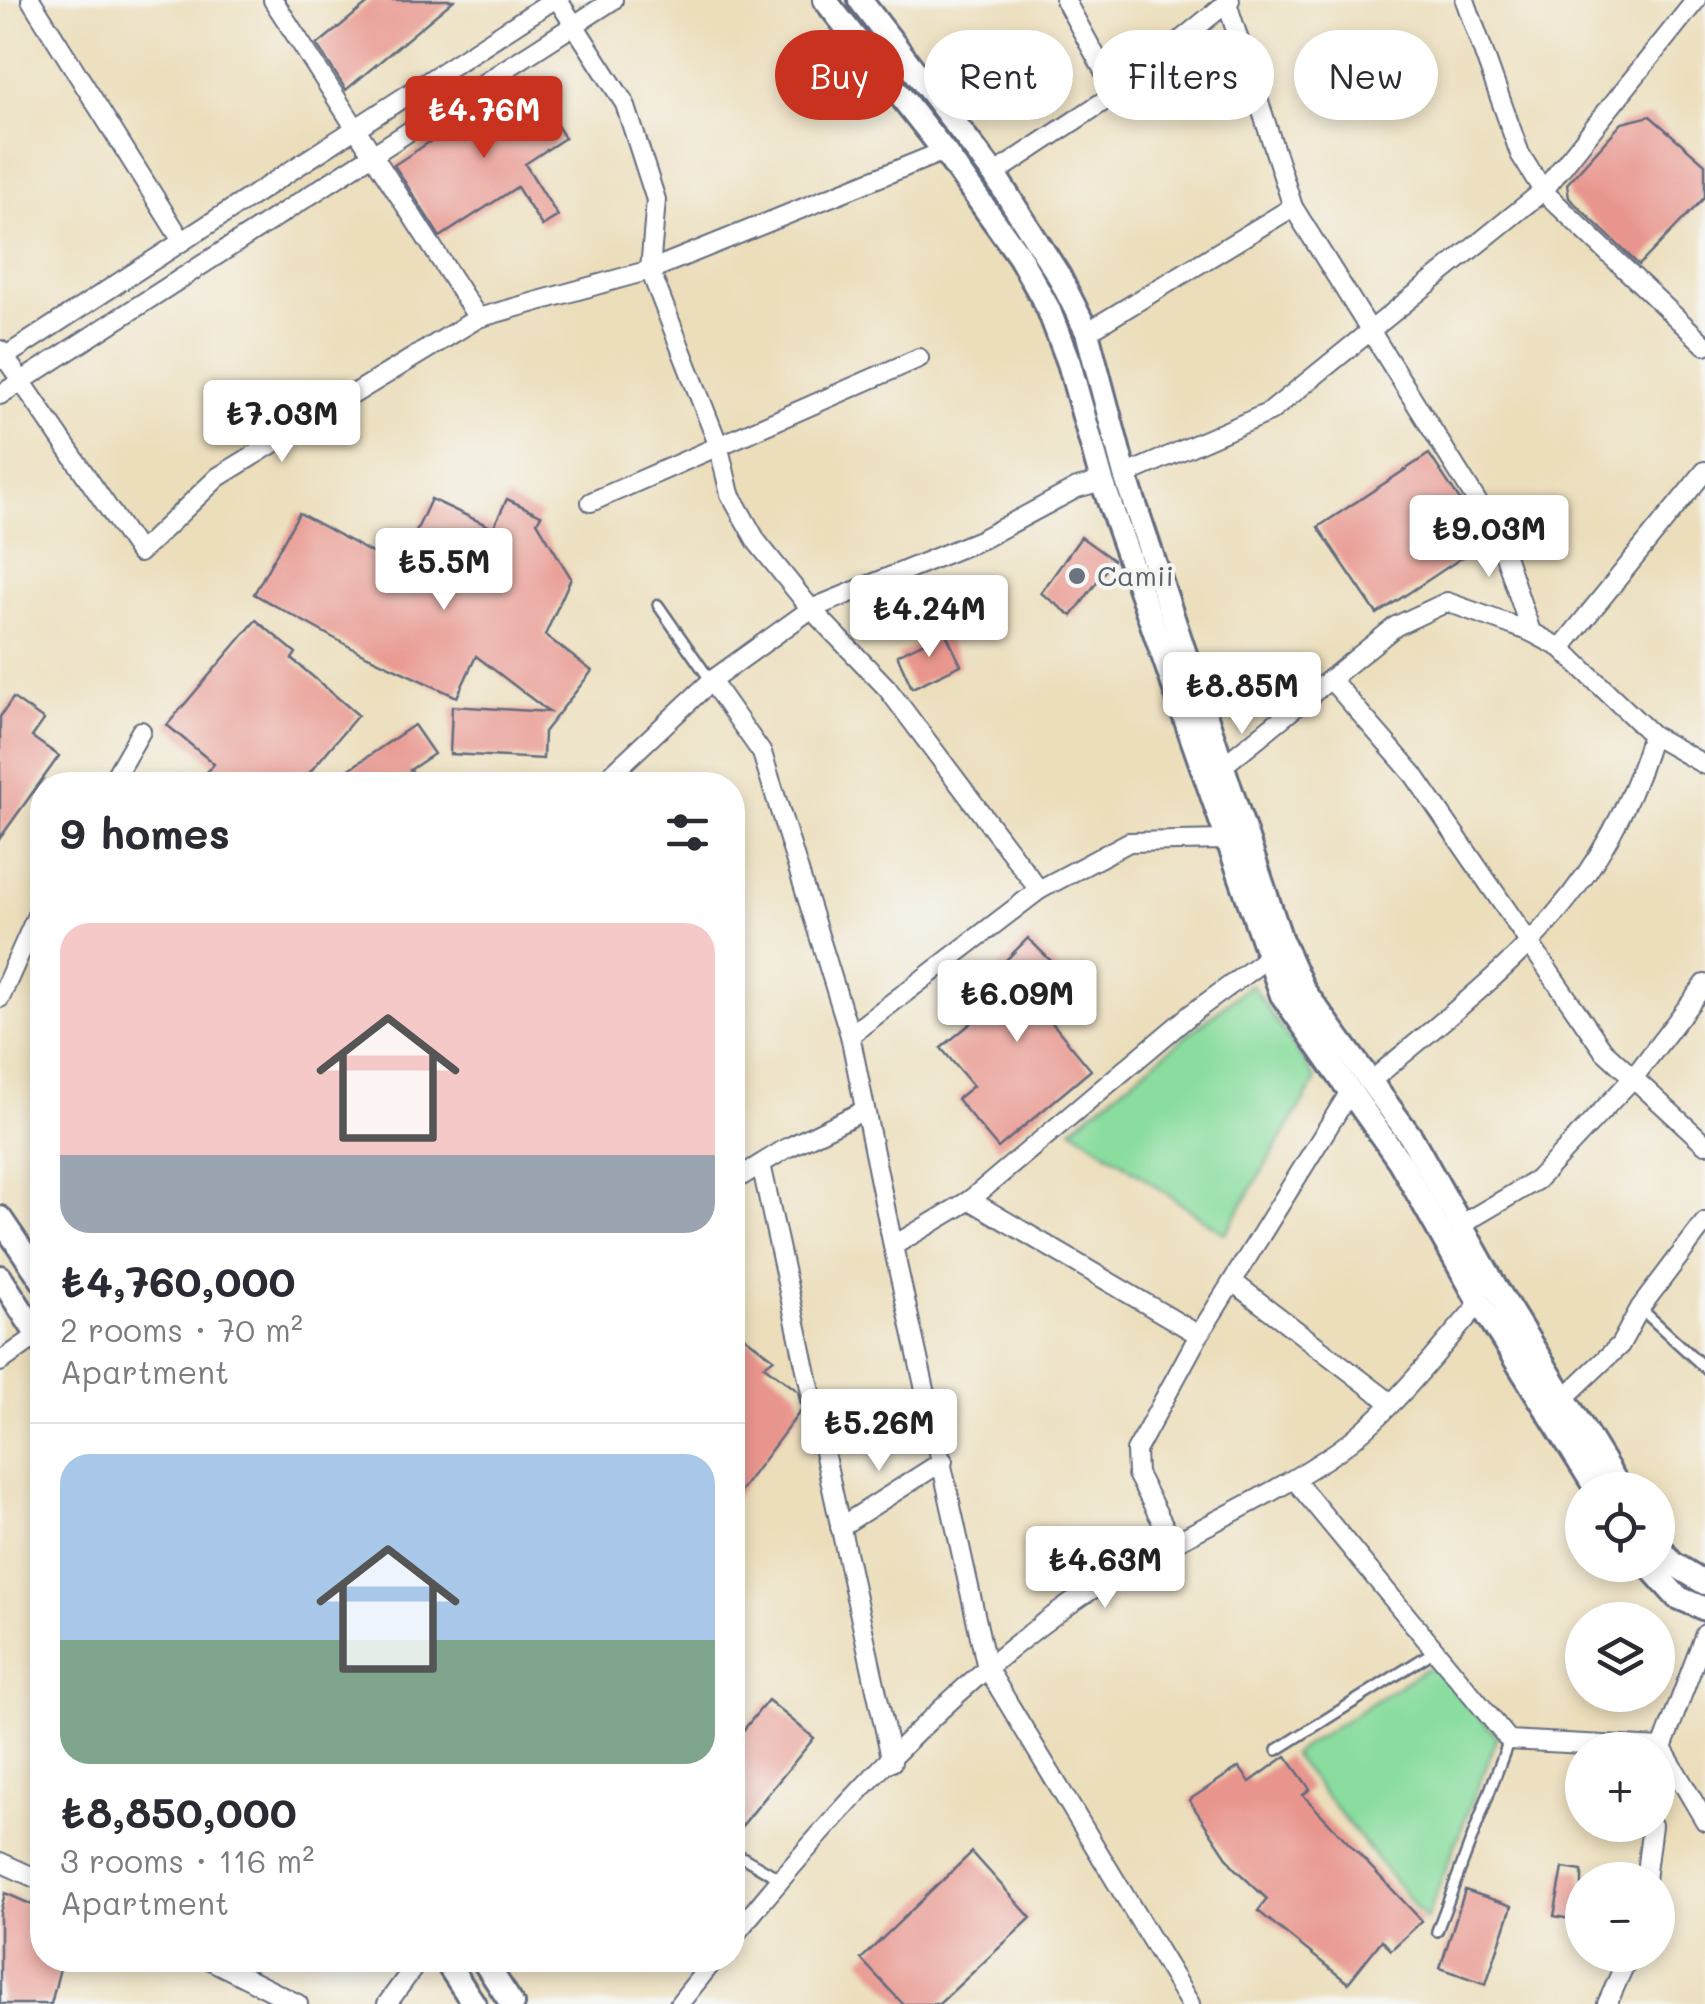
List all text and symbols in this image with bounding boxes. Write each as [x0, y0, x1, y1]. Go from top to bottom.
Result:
chip: Buy [775, 30, 904, 120]
chip: Rent [924, 30, 1073, 120]
chip: Filters [1093, 30, 1274, 120]
chip: New [1294, 30, 1438, 120]
pin: ₺4.76M [403, 76, 565, 161]
text: ₺4.76M [427, 87, 541, 129]
pin: ₺7.03M [201, 380, 363, 465]
text: ₺7.03M [225, 391, 339, 433]
pin: ₺9.03M [1408, 495, 1570, 580]
text: ₺9.03M [1432, 506, 1546, 548]
pin: ₺5.5M [374, 528, 514, 613]
text: ₺5.5M [397, 539, 491, 581]
place label: Camii [1097, 557, 1174, 593]
marker: Camii [1066, 565, 1088, 587]
pin: ₺4.24M [848, 575, 1010, 660]
text: ₺4.24M [872, 586, 986, 628]
pin: ₺8.85M [1161, 652, 1323, 737]
text: ₺8.85M [1185, 663, 1299, 705]
text: 9 homes [60, 805, 230, 860]
icon: filters [660, 805, 715, 860]
pin: ₺6.09M [936, 960, 1098, 1045]
text: ₺6.09M [960, 971, 1074, 1013]
icon: home [298, 988, 478, 1168]
text: ₺4,760,000 [60, 1253, 296, 1308]
text: 2 rooms · 70 m² [60, 1308, 303, 1350]
text: Apartment [60, 1350, 229, 1392]
pin: ₺5.26M [798, 1389, 960, 1474]
text: ₺5.26M [823, 1400, 935, 1442]
map controls [1565, 1472, 1675, 1972]
button: locate [1565, 1472, 1675, 1582]
icon: home [298, 1519, 478, 1699]
pin: ₺4.63M [1024, 1526, 1186, 1611]
text: ₺4.63M [1048, 1537, 1162, 1579]
button: layers [1565, 1602, 1675, 1712]
button: + [1565, 1732, 1675, 1842]
text: ₺8,850,000 [60, 1784, 297, 1839]
text: 3 rooms · 116 m² [60, 1839, 314, 1881]
button: − [1565, 1862, 1675, 1972]
text: Apartment [60, 1881, 229, 1923]

